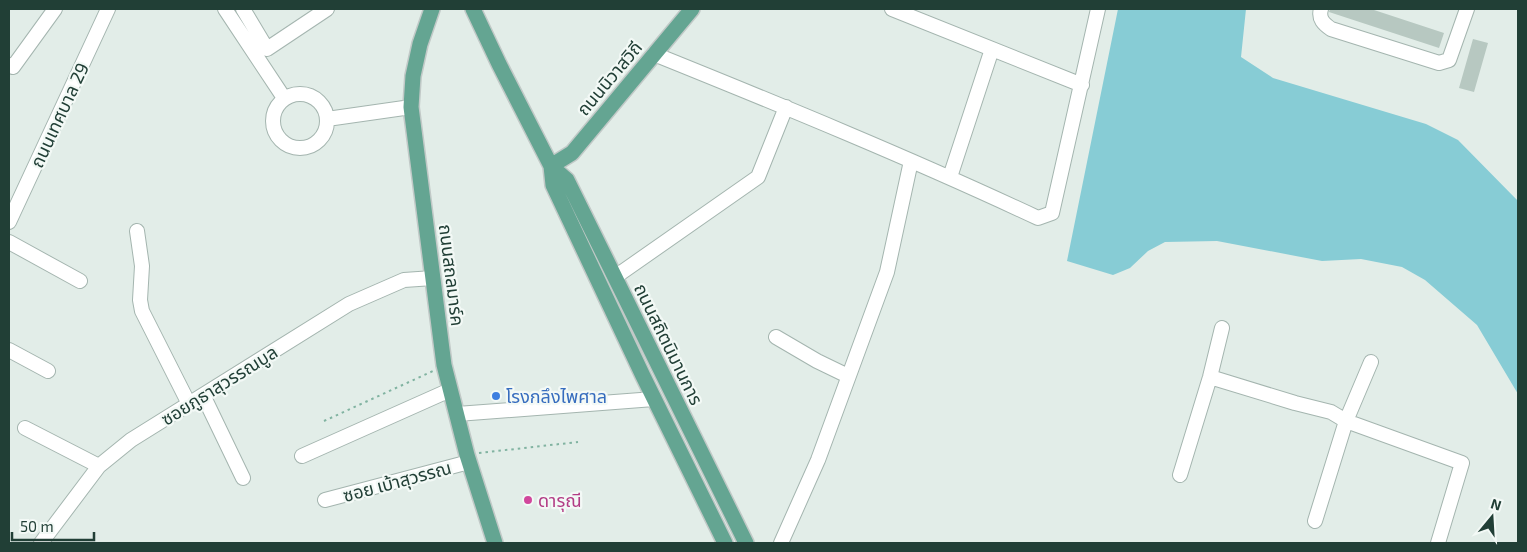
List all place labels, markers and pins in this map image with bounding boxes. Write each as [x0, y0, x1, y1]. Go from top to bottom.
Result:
place label: โรงกลึงไพศาล [506, 385, 607, 407]
marker: โรงกลึงไพศาล [490, 390, 502, 402]
place label: ดารุณี [538, 489, 582, 512]
marker: ดารุณี [522, 494, 534, 506]

